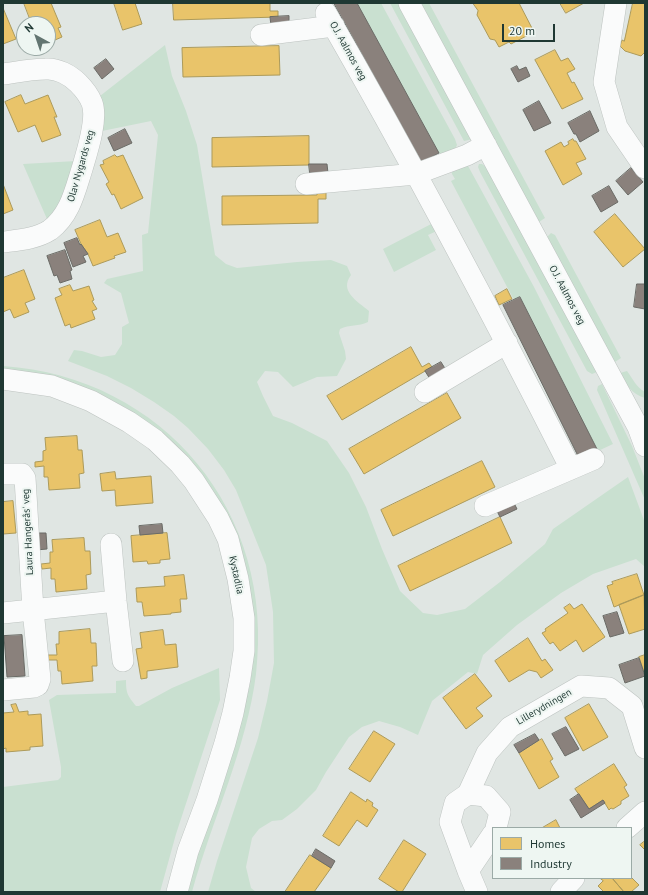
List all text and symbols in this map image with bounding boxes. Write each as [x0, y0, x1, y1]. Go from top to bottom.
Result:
north arrow [16, 16, 56, 56]
scale bar [504, 16, 557, 42]
street label: O.J. Aalmos veg [327, 19, 369, 83]
text: N [22, 20, 36, 35]
text: 20 m [509, 23, 535, 38]
street label: Olav Nygards veg [65, 129, 97, 203]
street label: O.J. Aalmos veg [546, 263, 588, 327]
street label: Laura Hangerås' veg [20, 489, 36, 575]
street label: Kystadlia [226, 555, 246, 595]
street label: Lillerydningen [514, 686, 574, 728]
legend [492, 827, 632, 879]
text: Homes [530, 836, 565, 851]
text: Industry [530, 856, 572, 871]

